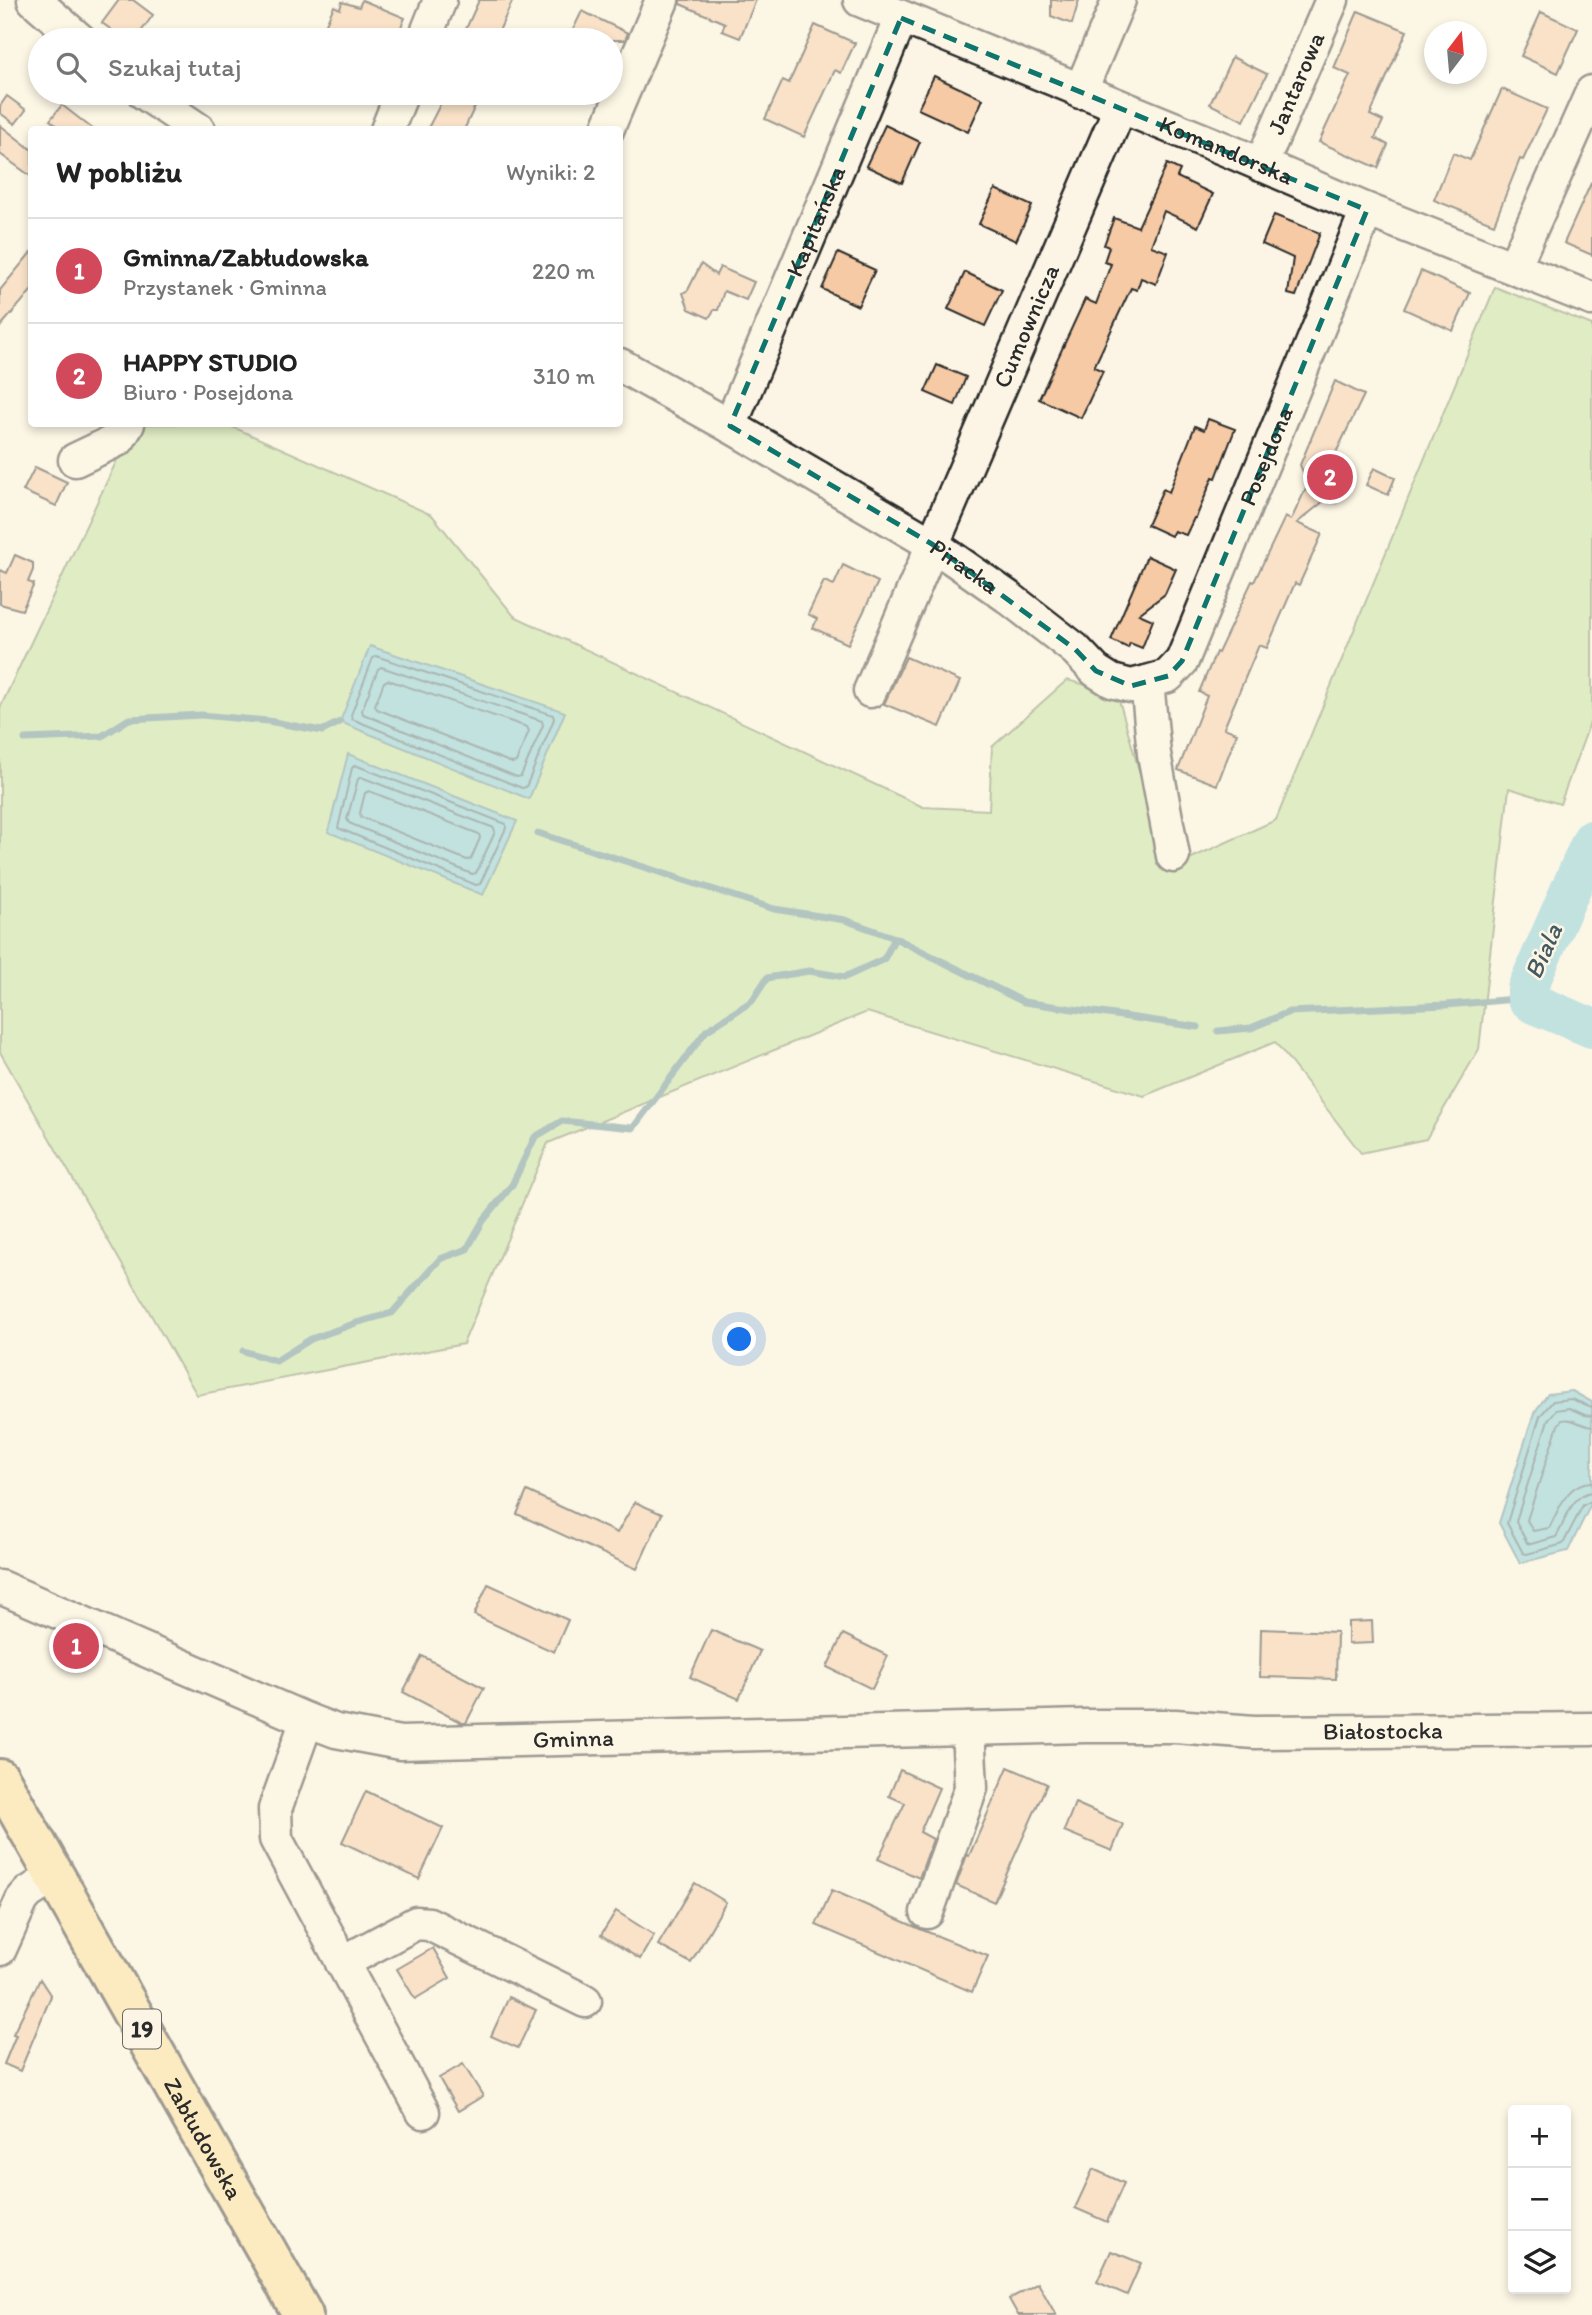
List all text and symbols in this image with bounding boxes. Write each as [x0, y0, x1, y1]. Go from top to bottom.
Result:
north arrow [1424, 21, 1487, 84]
street label: Jantarowa [1261, 27, 1331, 139]
search box [28, 28, 623, 105]
icon: search [52, 48, 90, 86]
text: Szukaj tutaj [108, 51, 241, 83]
street label: Komandorska [1155, 109, 1299, 191]
text: W pobliżu [56, 153, 182, 190]
text: Wyniki: 2 [506, 158, 595, 186]
street label: Kapitańska [779, 161, 852, 281]
text: Gminna/Zabłudowska [123, 241, 369, 273]
text: 1 [74, 257, 84, 285]
text: 220 m [532, 257, 595, 285]
street label: Cumownicza [987, 259, 1065, 392]
text: Przystanek · Gminna [123, 273, 327, 301]
text: HAPPY STUDIO [123, 346, 298, 378]
text: 2 [73, 362, 85, 390]
text: 310 m [533, 362, 595, 390]
text: Biuro · Posejdona [123, 378, 293, 406]
street label: Posejdona [1232, 401, 1299, 510]
pin: 2 [1307, 451, 1353, 503]
street label: Piracka [925, 532, 1005, 600]
water label: Biala [1517, 918, 1569, 984]
your location [722, 1322, 756, 1356]
pin: 1 [53, 1620, 99, 1672]
street label: Białostocka [1323, 1715, 1443, 1745]
street label: Gminna [532, 1723, 614, 1754]
road number: 19 [123, 2010, 161, 2048]
street label: Zabłudowska [158, 2072, 250, 2205]
map controls [1508, 2105, 1571, 2294]
button: + [1508, 2105, 1571, 2168]
button: − [1508, 2168, 1571, 2231]
button: layers [1508, 2231, 1571, 2294]

